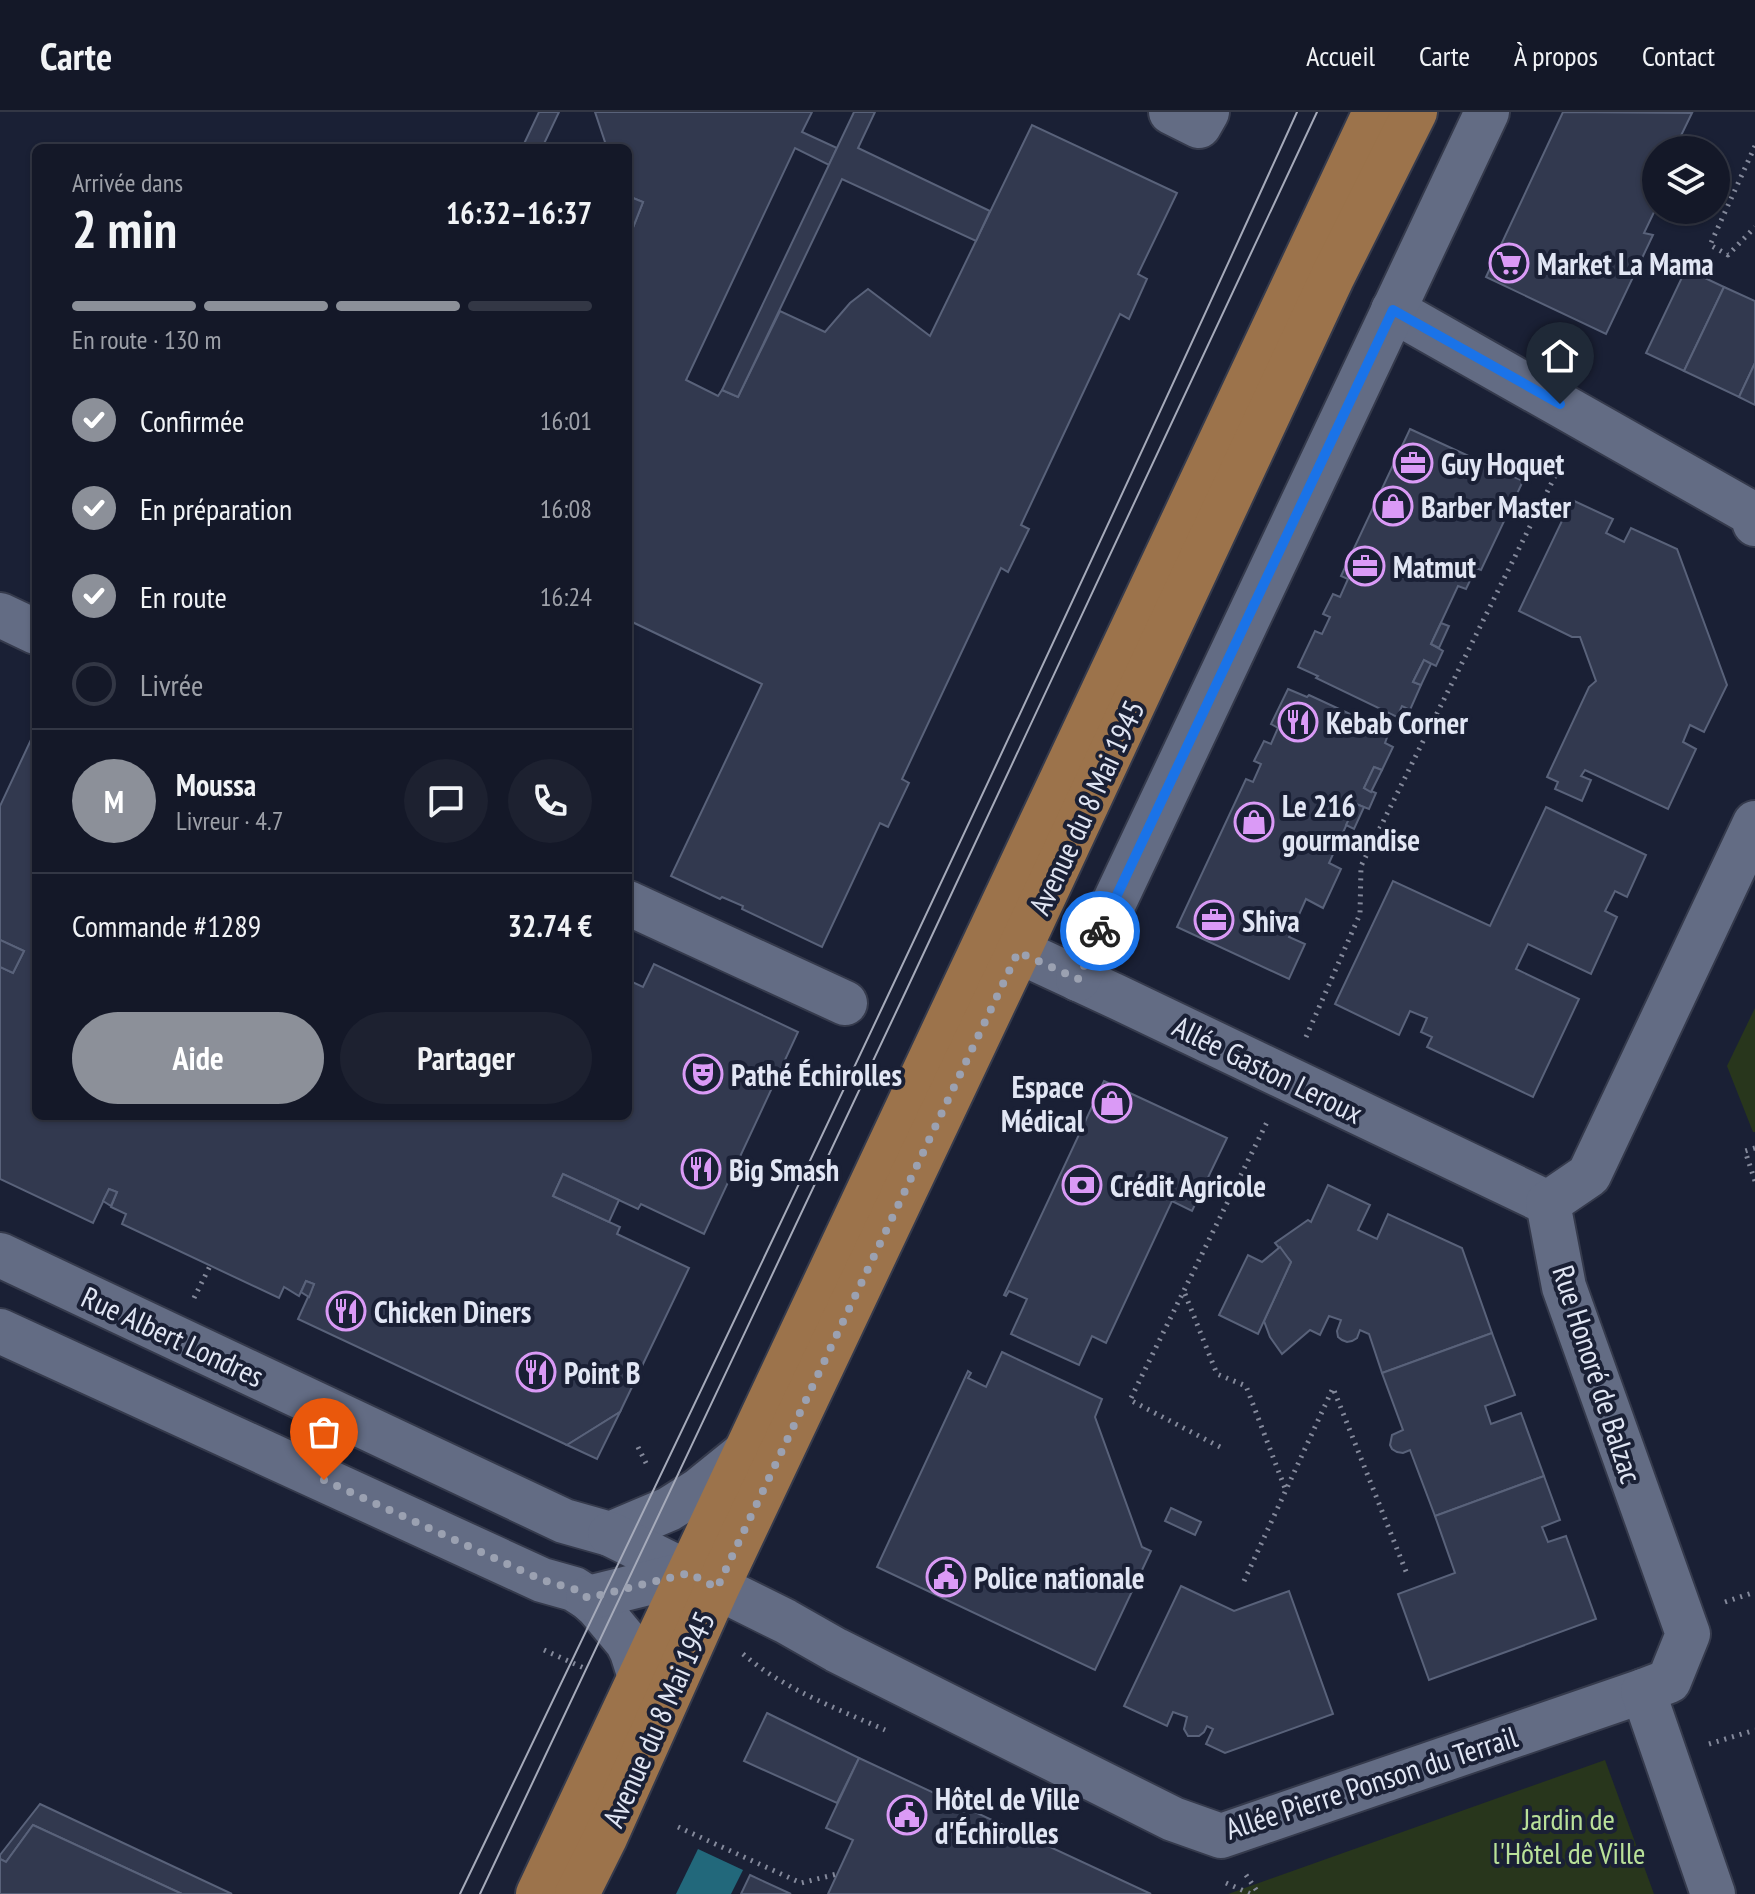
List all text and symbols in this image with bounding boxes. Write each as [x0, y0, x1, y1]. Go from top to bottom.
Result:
text: Carte [40, 31, 112, 80]
text: Accueil [1306, 37, 1375, 74]
text: Carte [1419, 37, 1470, 74]
text: À propos [1514, 37, 1598, 74]
text: Contact [1642, 37, 1715, 74]
map controls [1642, 136, 1730, 224]
button: layers [1642, 136, 1730, 224]
text: Arrivée dans [72, 166, 183, 199]
text: 16:32–16:37 [446, 193, 592, 232]
text: 2 min [72, 195, 177, 262]
supermarket icon: Market La Mama [1488, 242, 1530, 284]
place label: Market La Mama [1537, 244, 1714, 283]
pin [1526, 322, 1594, 404]
text: En route · 130 m [72, 323, 222, 356]
icon: home [1538, 334, 1582, 378]
icon: check [72, 398, 116, 442]
text: Confirmée [140, 401, 244, 440]
text: 16:01 [540, 404, 592, 437]
office icon: Guy Hoquet [1392, 442, 1434, 484]
place label: Guy Hoquet [1441, 444, 1565, 483]
shop icon: Barber Master [1372, 485, 1414, 527]
icon: check [72, 486, 116, 530]
place label: Barber Master [1421, 487, 1571, 526]
text: En préparation [140, 489, 292, 528]
text: 16:08 [540, 492, 592, 525]
office icon: Matmut [1344, 545, 1386, 587]
place label: Matmut [1393, 547, 1476, 586]
icon: check [72, 574, 116, 618]
text: En route [140, 577, 227, 616]
text: 16:24 [540, 580, 592, 613]
text: Livrée [140, 665, 203, 704]
street label: Avenue du 8 Mai 1945 [1019, 693, 1153, 921]
restaurant icon: Kebab Corner [1277, 701, 1319, 743]
place label: Kebab Corner [1326, 703, 1468, 742]
button: chat [404, 759, 488, 843]
button: phone [508, 759, 592, 843]
text: Moussa [176, 765, 256, 804]
text: M [104, 782, 124, 821]
place label: Le 216 gourmandise [1282, 786, 1420, 859]
shop icon: Le 216 gourmandise [1233, 801, 1275, 843]
text: Livreur · 4.7 [176, 804, 283, 837]
courier [1060, 891, 1140, 971]
office icon: Shiva [1193, 899, 1235, 941]
place label: Shiva [1242, 901, 1300, 940]
text: Commande #1289 [72, 906, 261, 945]
text: 32.74 € [508, 906, 592, 945]
icon: bike [1078, 909, 1122, 953]
street label: Allée Gaston Leroux [1167, 1006, 1369, 1132]
button: Aide [72, 1012, 324, 1104]
button: Partager [340, 1012, 592, 1104]
theatre icon: Pathé Échirolles [682, 1053, 724, 1095]
place label: Pathé Échirolles [731, 1055, 902, 1094]
place label: Espace Médical [1001, 1067, 1085, 1140]
shop icon: Espace Médical [1091, 1082, 1133, 1124]
restaurant icon: Big Smash [680, 1148, 722, 1190]
place label: Big Smash [729, 1150, 839, 1189]
bank icon: Crédit Agricole [1061, 1164, 1103, 1206]
place label: Crédit Agricole [1110, 1166, 1266, 1205]
street label: Rue Honoré de Balzac [1544, 1260, 1652, 1488]
street label: Rue Albert Londres [76, 1277, 270, 1395]
restaurant icon: Chicken Diners [325, 1290, 367, 1332]
place label: Chicken Diners [374, 1292, 531, 1331]
restaurant icon: Point B [515, 1351, 557, 1393]
place label: Point B [564, 1353, 641, 1392]
pin [290, 1398, 358, 1480]
icon: bag [302, 1410, 346, 1454]
public building icon: Police nationale [925, 1556, 967, 1598]
place label: Police nationale [974, 1558, 1145, 1597]
street label: Avenue du 8 Mai 1945 [593, 1605, 723, 1833]
street label: Allée Pierre Ponson du Terrail [1220, 1716, 1522, 1848]
place label: Hôtel de Ville d'Échirolles [935, 1779, 1080, 1852]
public building icon: Hôtel de Ville d'Échirolles [886, 1794, 928, 1836]
park label: Jardin de l'Hôtel de Ville [1493, 1799, 1646, 1872]

